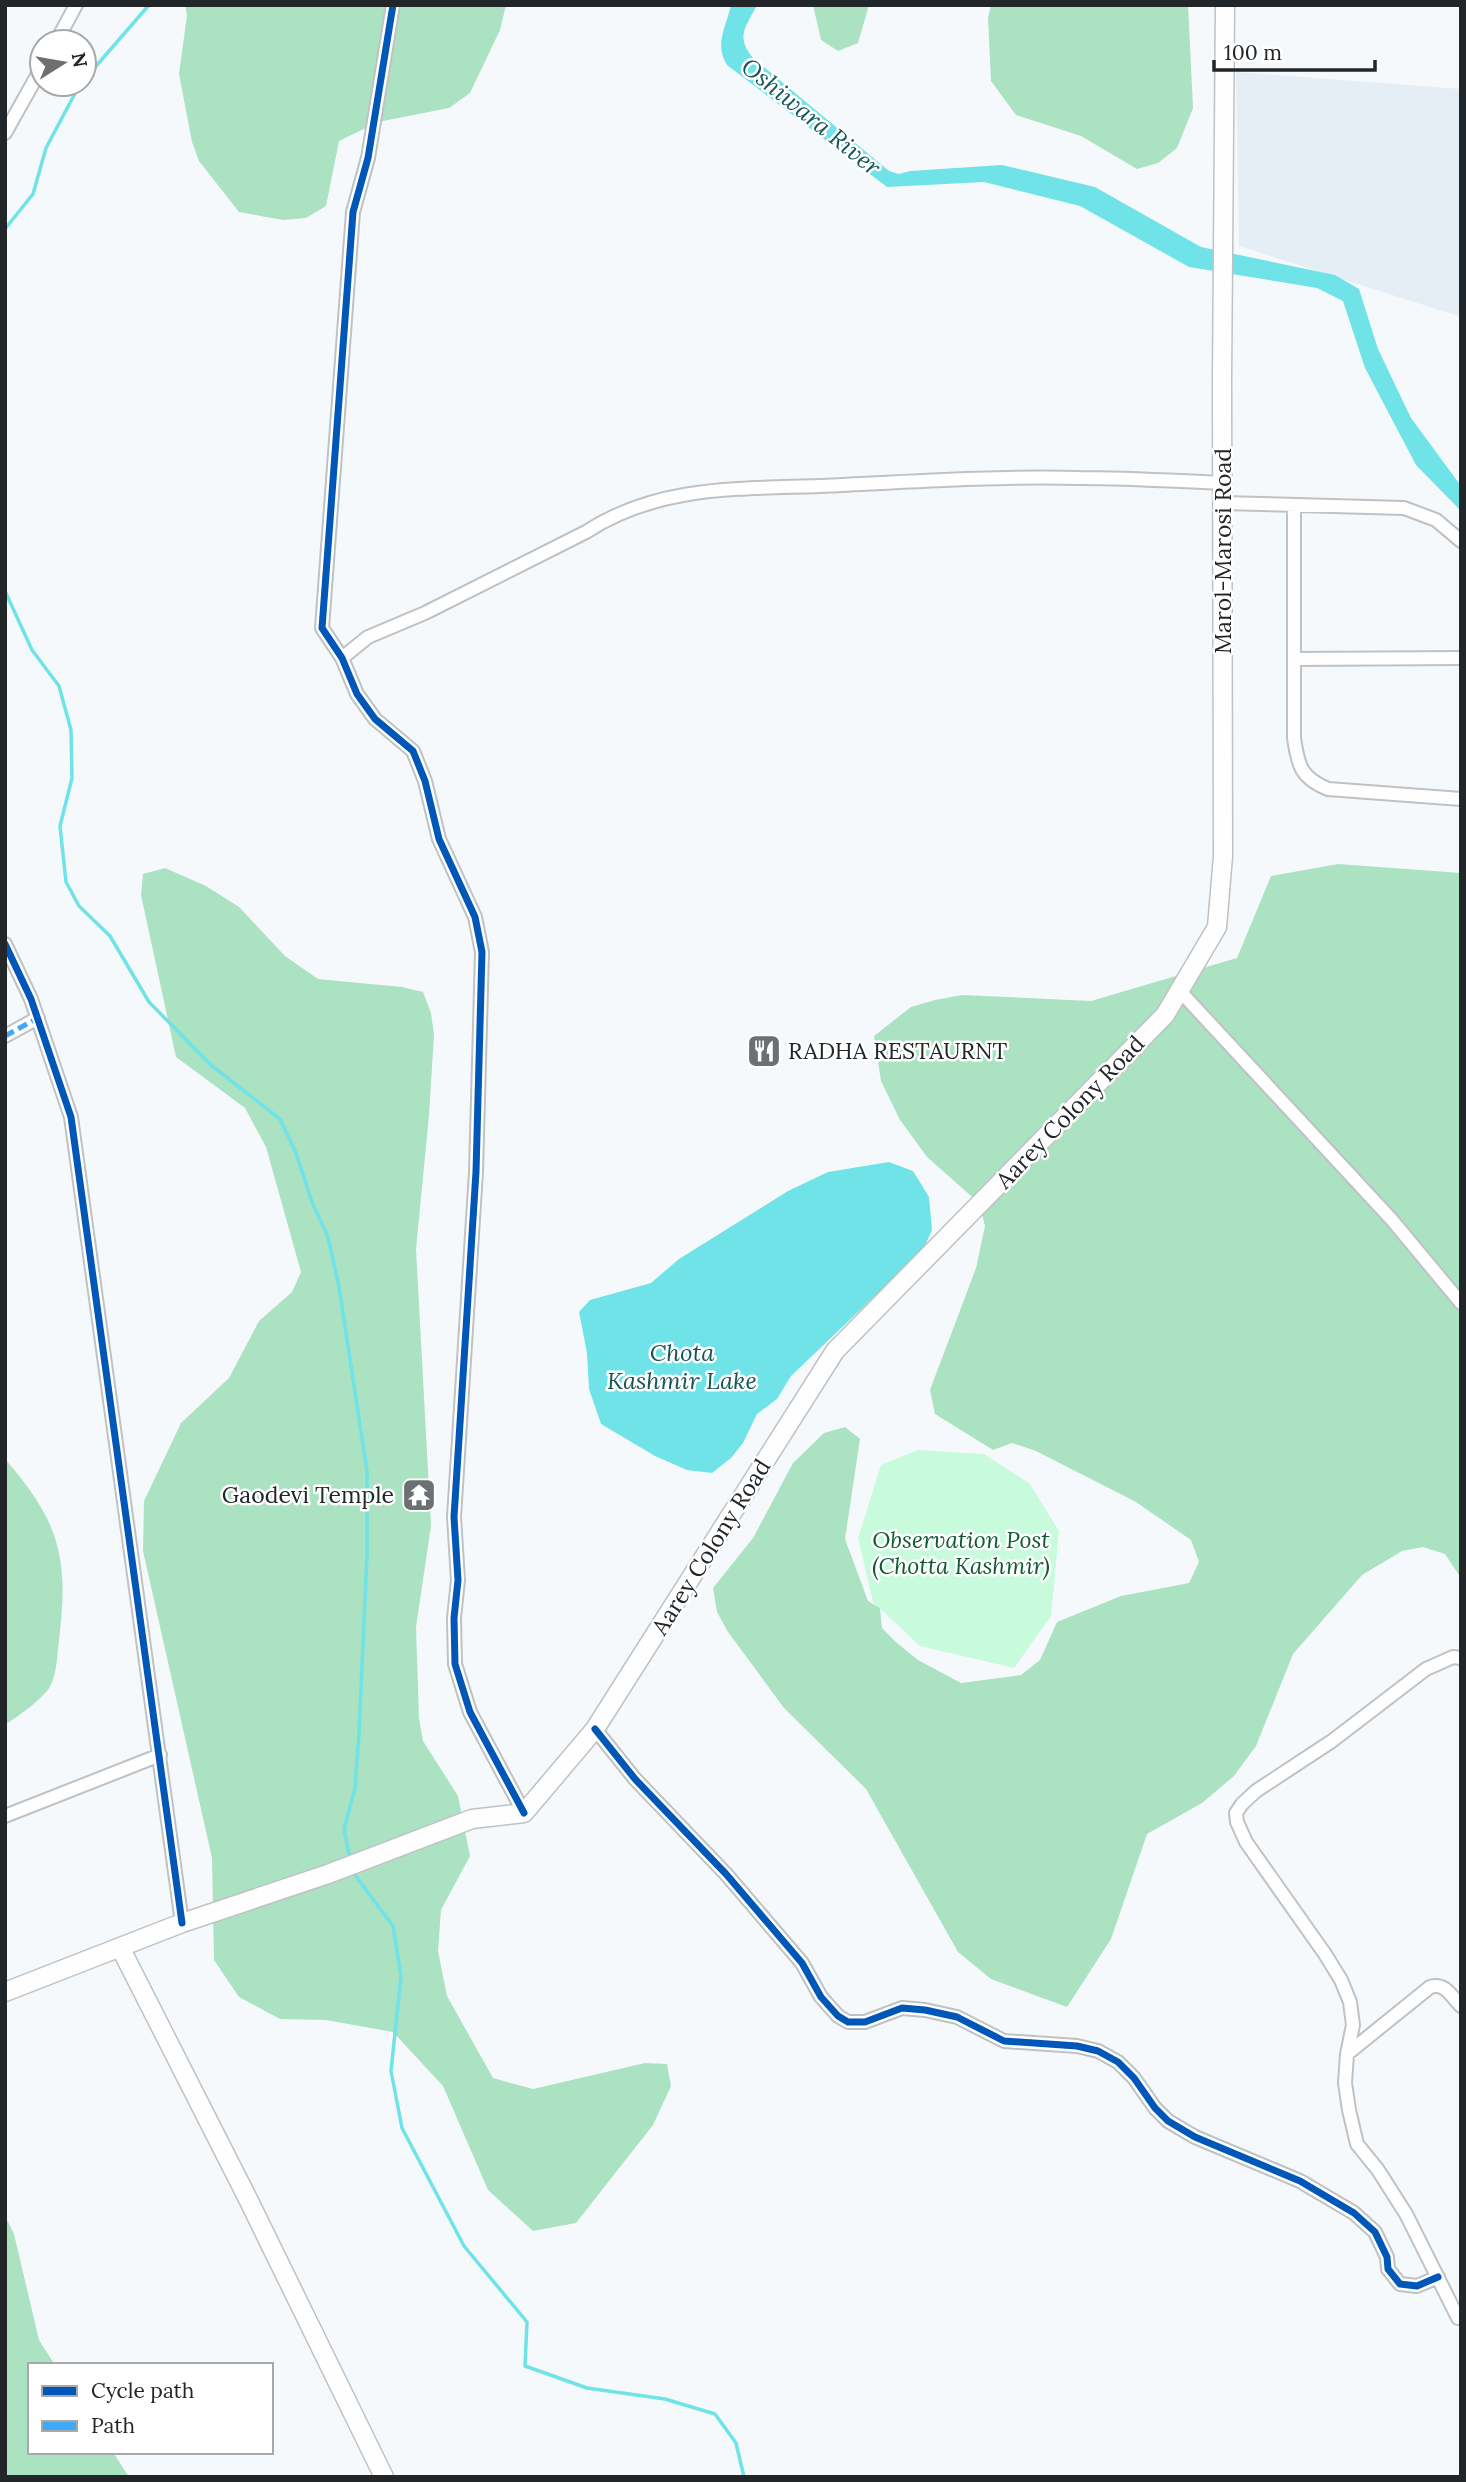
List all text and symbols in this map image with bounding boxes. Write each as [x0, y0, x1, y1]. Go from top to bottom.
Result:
north arrow [28, 28, 98, 98]
scale bar [1214, 28, 1375, 72]
text: 100 m [1224, 39, 1282, 66]
text: N [67, 50, 93, 70]
water label: Oshiwara River [735, 51, 888, 182]
street label: Marol-Marosi Road [1208, 448, 1237, 654]
street label: Aarey Colony Road [988, 1029, 1150, 1195]
restaurant icon: RADHA RESTAURNT [745, 1032, 783, 1070]
place label: RADHA RESTAURNT [788, 1036, 1007, 1065]
water label: Chota Kashmir Lake [607, 1337, 757, 1396]
street label: Aarey Colony Road [644, 1453, 776, 1641]
temple icon: Gaodevi Temple [400, 1476, 438, 1514]
place label: Gaodevi Temple [222, 1480, 394, 1509]
park label: Observation Post (Chotta Kashmir) [872, 1525, 1050, 1581]
legend [28, 2363, 273, 2454]
text: Cycle path [91, 2377, 194, 2404]
text: Path [91, 2412, 135, 2439]

